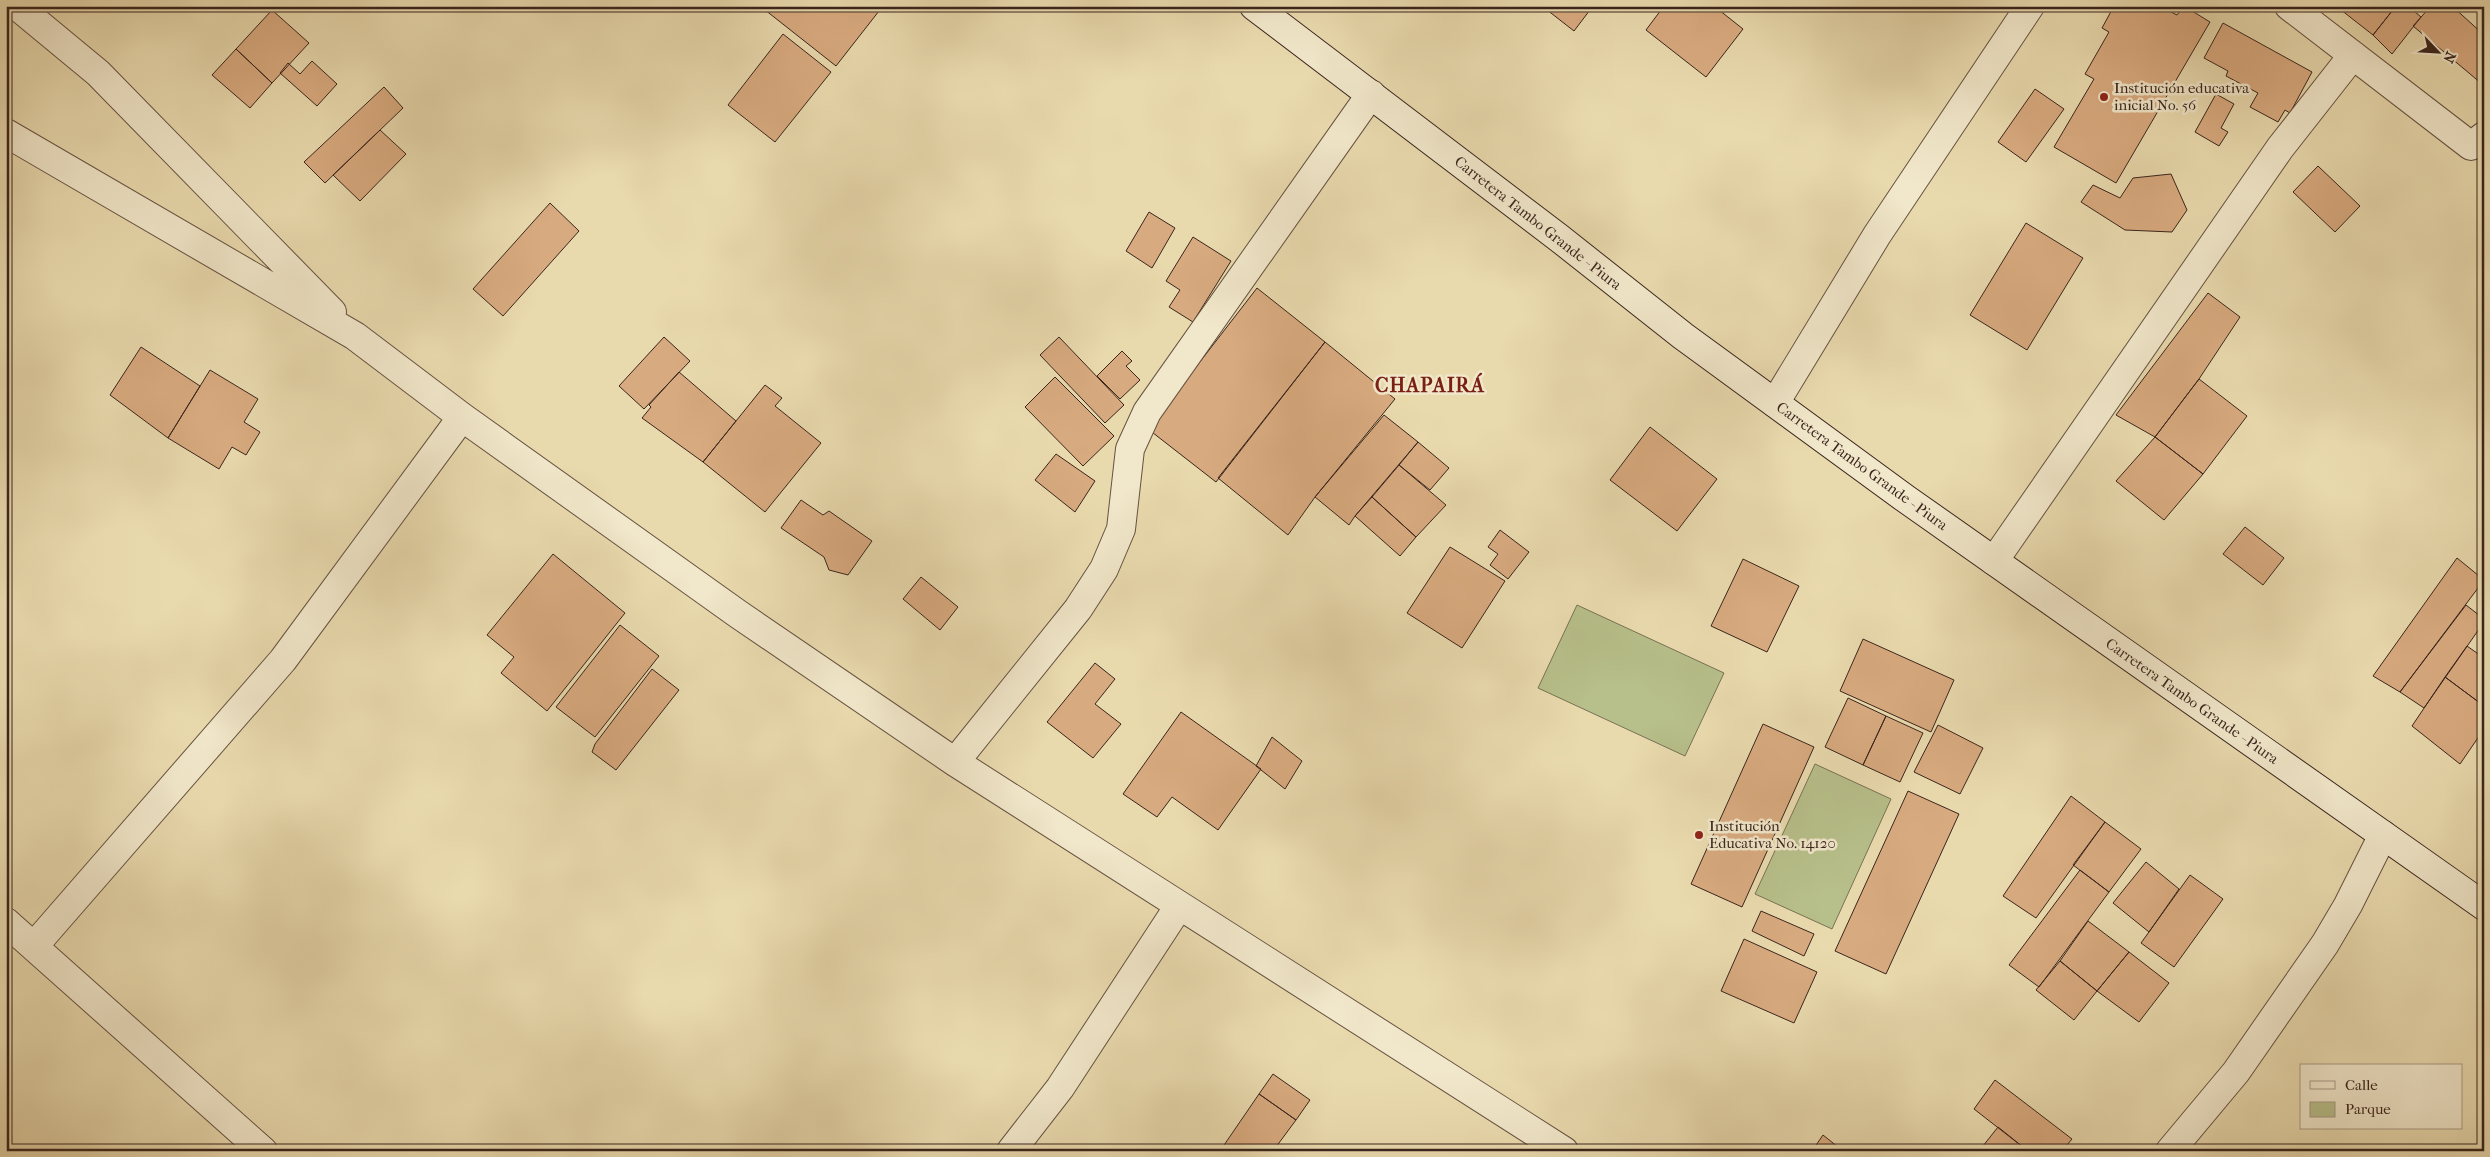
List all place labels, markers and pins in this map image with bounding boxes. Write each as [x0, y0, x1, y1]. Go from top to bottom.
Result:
place label: Institución educativa inicial No. 56 [2114, 79, 2250, 114]
marker: Institución educativa inicial No. 56 [2098, 91, 2110, 103]
place label: Institución Educativa No. 14120 [1709, 817, 1836, 852]
marker: Institución Educativa No. 14120 [1693, 829, 1705, 841]

